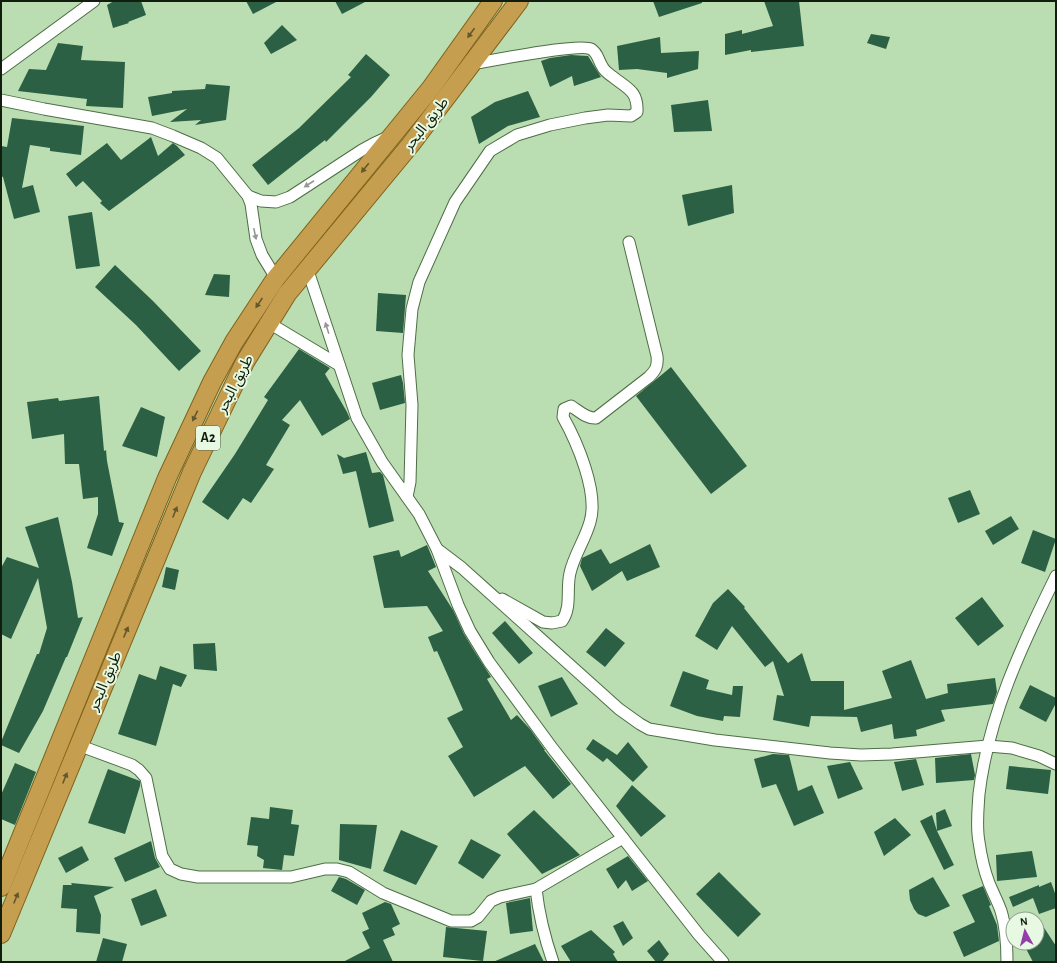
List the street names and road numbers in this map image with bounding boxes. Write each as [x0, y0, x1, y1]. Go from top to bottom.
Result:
street label: طريق البحر [400, 95, 453, 155]
street label: طريق البحر [214, 353, 258, 417]
road number: A2 [196, 426, 220, 450]
street label: طريق البحر [85, 649, 126, 715]

